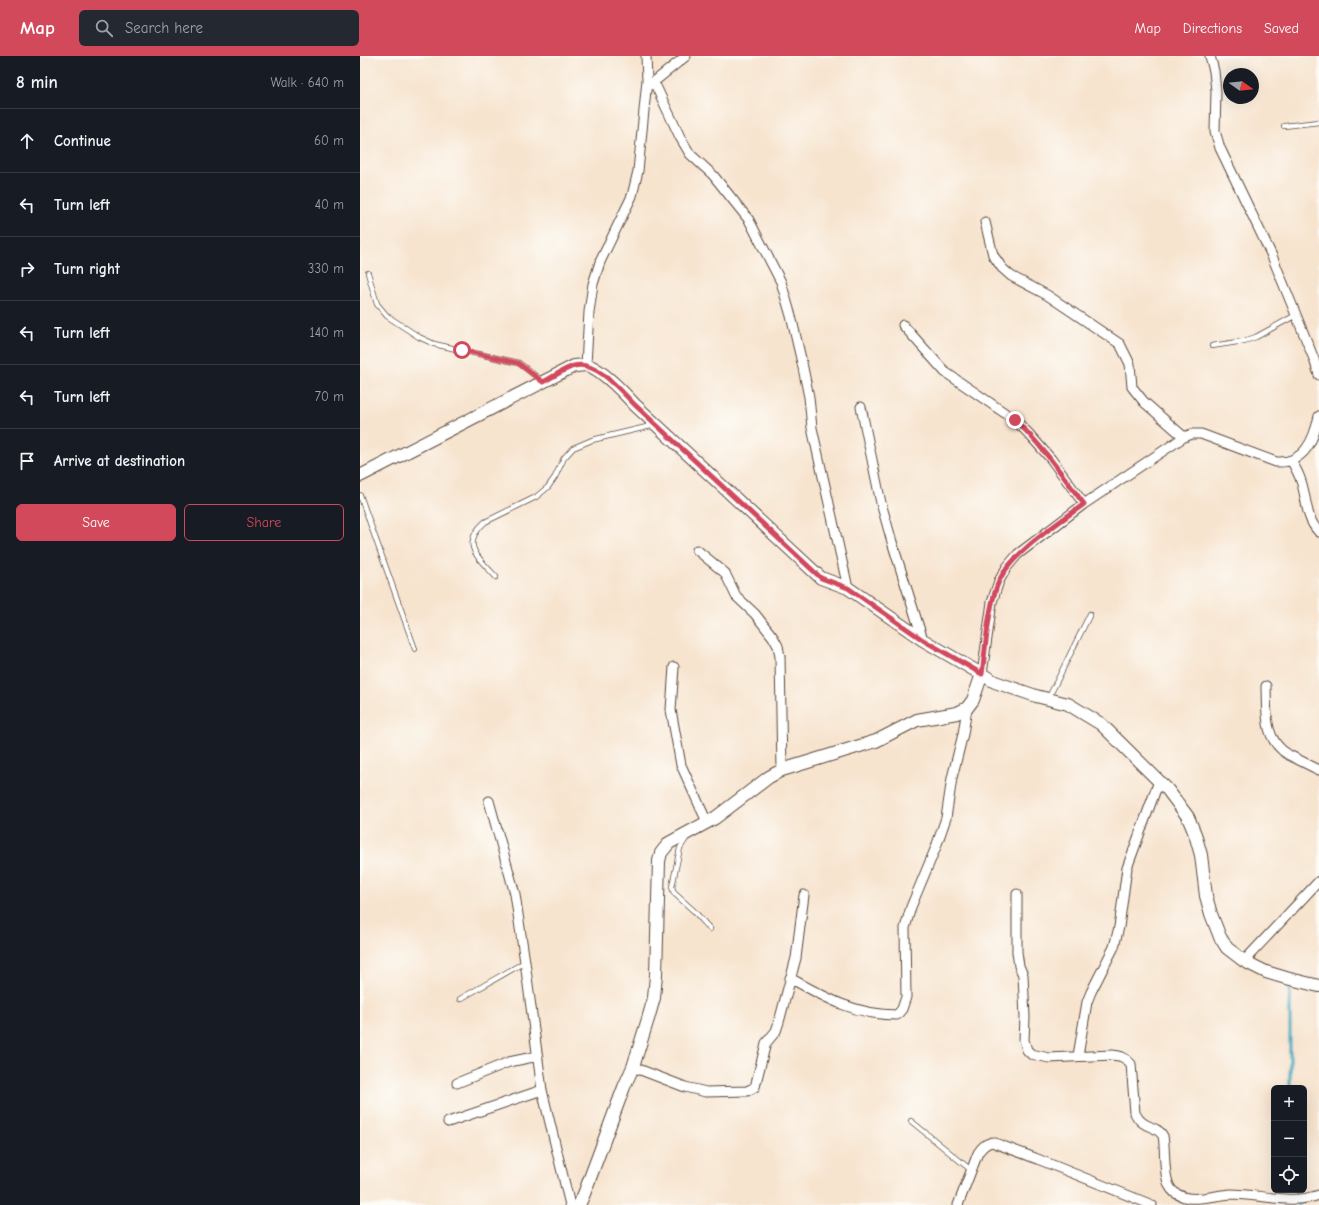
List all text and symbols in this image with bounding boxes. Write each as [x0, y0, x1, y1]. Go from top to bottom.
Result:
search box [79, 10, 359, 46]
text: Map [20, 17, 55, 39]
icon: search [93, 17, 115, 39]
text: Search here [125, 19, 203, 37]
text: Map [1134, 20, 1161, 37]
text: Directions [1183, 20, 1242, 37]
text: Saved [1264, 20, 1299, 37]
north arrow [1223, 68, 1259, 104]
text: 8 min [16, 73, 58, 92]
text: Walk · 640 m [270, 75, 344, 90]
icon: ahead [16, 130, 38, 152]
text: Continue [54, 132, 111, 150]
text: 60 m [314, 133, 344, 148]
icon: left [16, 194, 38, 216]
text: Turn left [54, 196, 110, 214]
text: 40 m [315, 197, 344, 212]
icon: right [16, 258, 38, 280]
text: Turn right [54, 260, 120, 278]
text: 330 m [308, 261, 344, 276]
icon: left [16, 322, 38, 344]
text: Turn left [54, 324, 110, 342]
text: 140 m [310, 325, 344, 340]
route start [453, 341, 471, 359]
icon: left [16, 386, 38, 408]
text: Turn left [54, 388, 110, 406]
text: 70 m [315, 389, 344, 404]
route end [1006, 411, 1024, 429]
icon: arrive [16, 450, 38, 472]
text: Arrive at destination [54, 452, 185, 470]
button: Save [16, 504, 176, 541]
button: Share [184, 504, 344, 541]
map controls [1271, 1085, 1307, 1193]
button: + [1271, 1085, 1307, 1121]
button: − [1271, 1121, 1307, 1157]
button: locate [1271, 1157, 1307, 1193]

